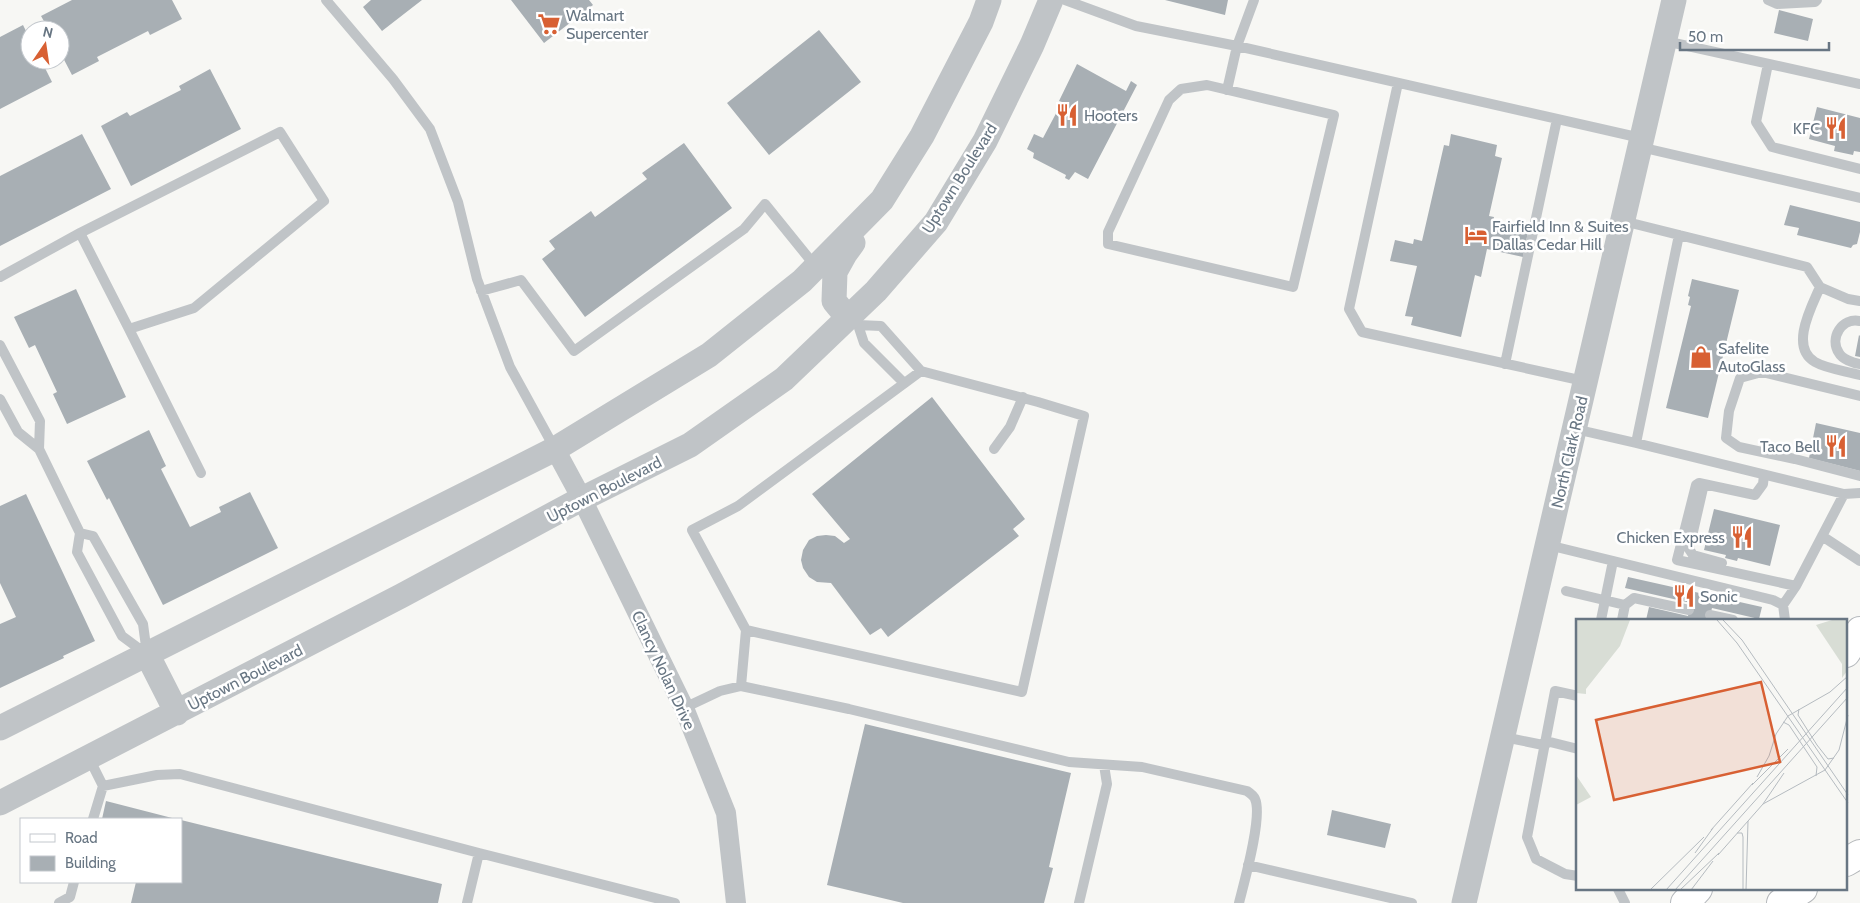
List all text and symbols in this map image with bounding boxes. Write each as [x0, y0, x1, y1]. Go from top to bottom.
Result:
place label: Walmart Supercenter [566, 6, 649, 43]
supermarket icon: Walmart Supercenter [536, 11, 562, 37]
north arrow [20, 20, 70, 70]
scale bar [1680, 20, 1829, 52]
text: N [41, 22, 55, 42]
text: 50 m [1688, 28, 1723, 46]
restaurant icon: Hooters [1054, 102, 1080, 128]
place label: Hooters [1084, 106, 1138, 125]
restaurant icon: KFC [1823, 115, 1849, 141]
place label: KFC [1793, 119, 1820, 138]
street label: Uptown Boulevard [918, 120, 1001, 237]
place label: Fairfield Inn & Suites Dallas Cedar Hill [1492, 217, 1629, 254]
hotel icon: Fairfield Inn & Suites Dallas Cedar Hill [1463, 222, 1489, 248]
place label: Safelite AutoGlass [1718, 339, 1786, 376]
shop icon: Safelite AutoGlass [1688, 344, 1714, 370]
street label: North Clark Road [1547, 394, 1592, 510]
restaurant icon: Taco Bell [1823, 433, 1849, 459]
place label: Taco Bell [1760, 437, 1820, 456]
street label: Uptown Boulevard [544, 452, 665, 527]
restaurant icon: Chicken Express [1729, 524, 1755, 550]
place label: Chicken Express [1617, 528, 1725, 547]
restaurant icon: Sonic [1671, 583, 1697, 609]
place label: Sonic [1700, 587, 1738, 606]
street label: Clancy Nolan Drive [628, 608, 699, 733]
inset map [1576, 619, 1848, 890]
street label: Uptown Boulevard [185, 640, 306, 715]
legend [20, 818, 182, 883]
text: Road [65, 829, 98, 847]
text: Building [65, 854, 116, 872]

